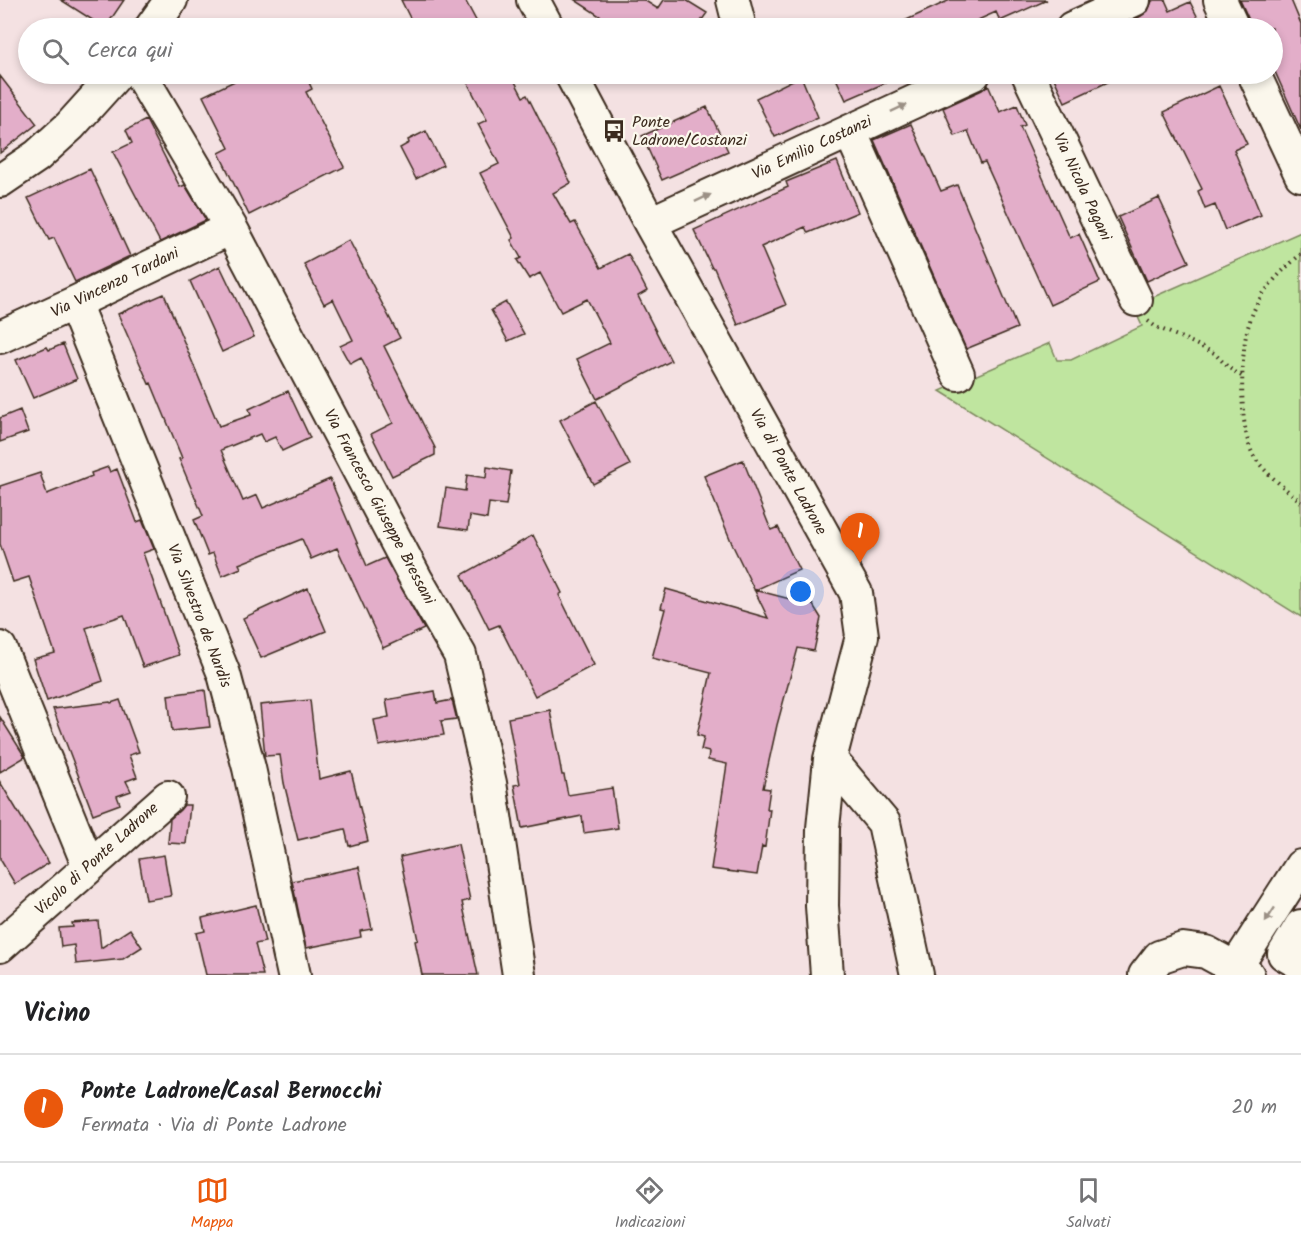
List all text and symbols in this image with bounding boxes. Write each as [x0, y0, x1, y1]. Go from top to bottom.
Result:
search box [18, 18, 1283, 84]
text: Cerca qui [87, 34, 173, 69]
icon: search [39, 35, 72, 68]
one-way arrow [890, 103, 908, 112]
street label: Via Emilio Costanzi [748, 109, 877, 187]
place label: Ponte Ladrone/Costanzi [632, 110, 748, 153]
bus stop icon: Ponte Ladrone/Costanzi [601, 118, 627, 144]
street label: Via Nicola Pagani [1046, 129, 1118, 246]
one-way arrow [694, 194, 711, 203]
street label: Via Vincenzo Tardani [47, 241, 184, 325]
street label: Via di Ponte Ladrone [743, 404, 833, 540]
street label: Via Francesco Giuseppe Bressani [317, 405, 442, 610]
pin: 1 [840, 514, 880, 563]
street label: Via Silvestro de Nardis [160, 540, 238, 692]
your location [786, 577, 815, 606]
street label: Vicolo di Ponte Ladrone [29, 796, 165, 922]
one-way arrow [1264, 907, 1275, 923]
text: Vicino [24, 993, 90, 1035]
text: Ponte Ladrone/Casal Bernocchi [81, 1075, 382, 1110]
text: 1 [40, 1092, 47, 1124]
text: 20 m [1231, 1092, 1277, 1124]
text: Fermata · Via di Ponte Ladrone [81, 1110, 347, 1142]
tab: Mappa [191, 1174, 234, 1235]
tab: Indicazioni [615, 1174, 685, 1235]
tab: Salvati [1066, 1174, 1110, 1235]

